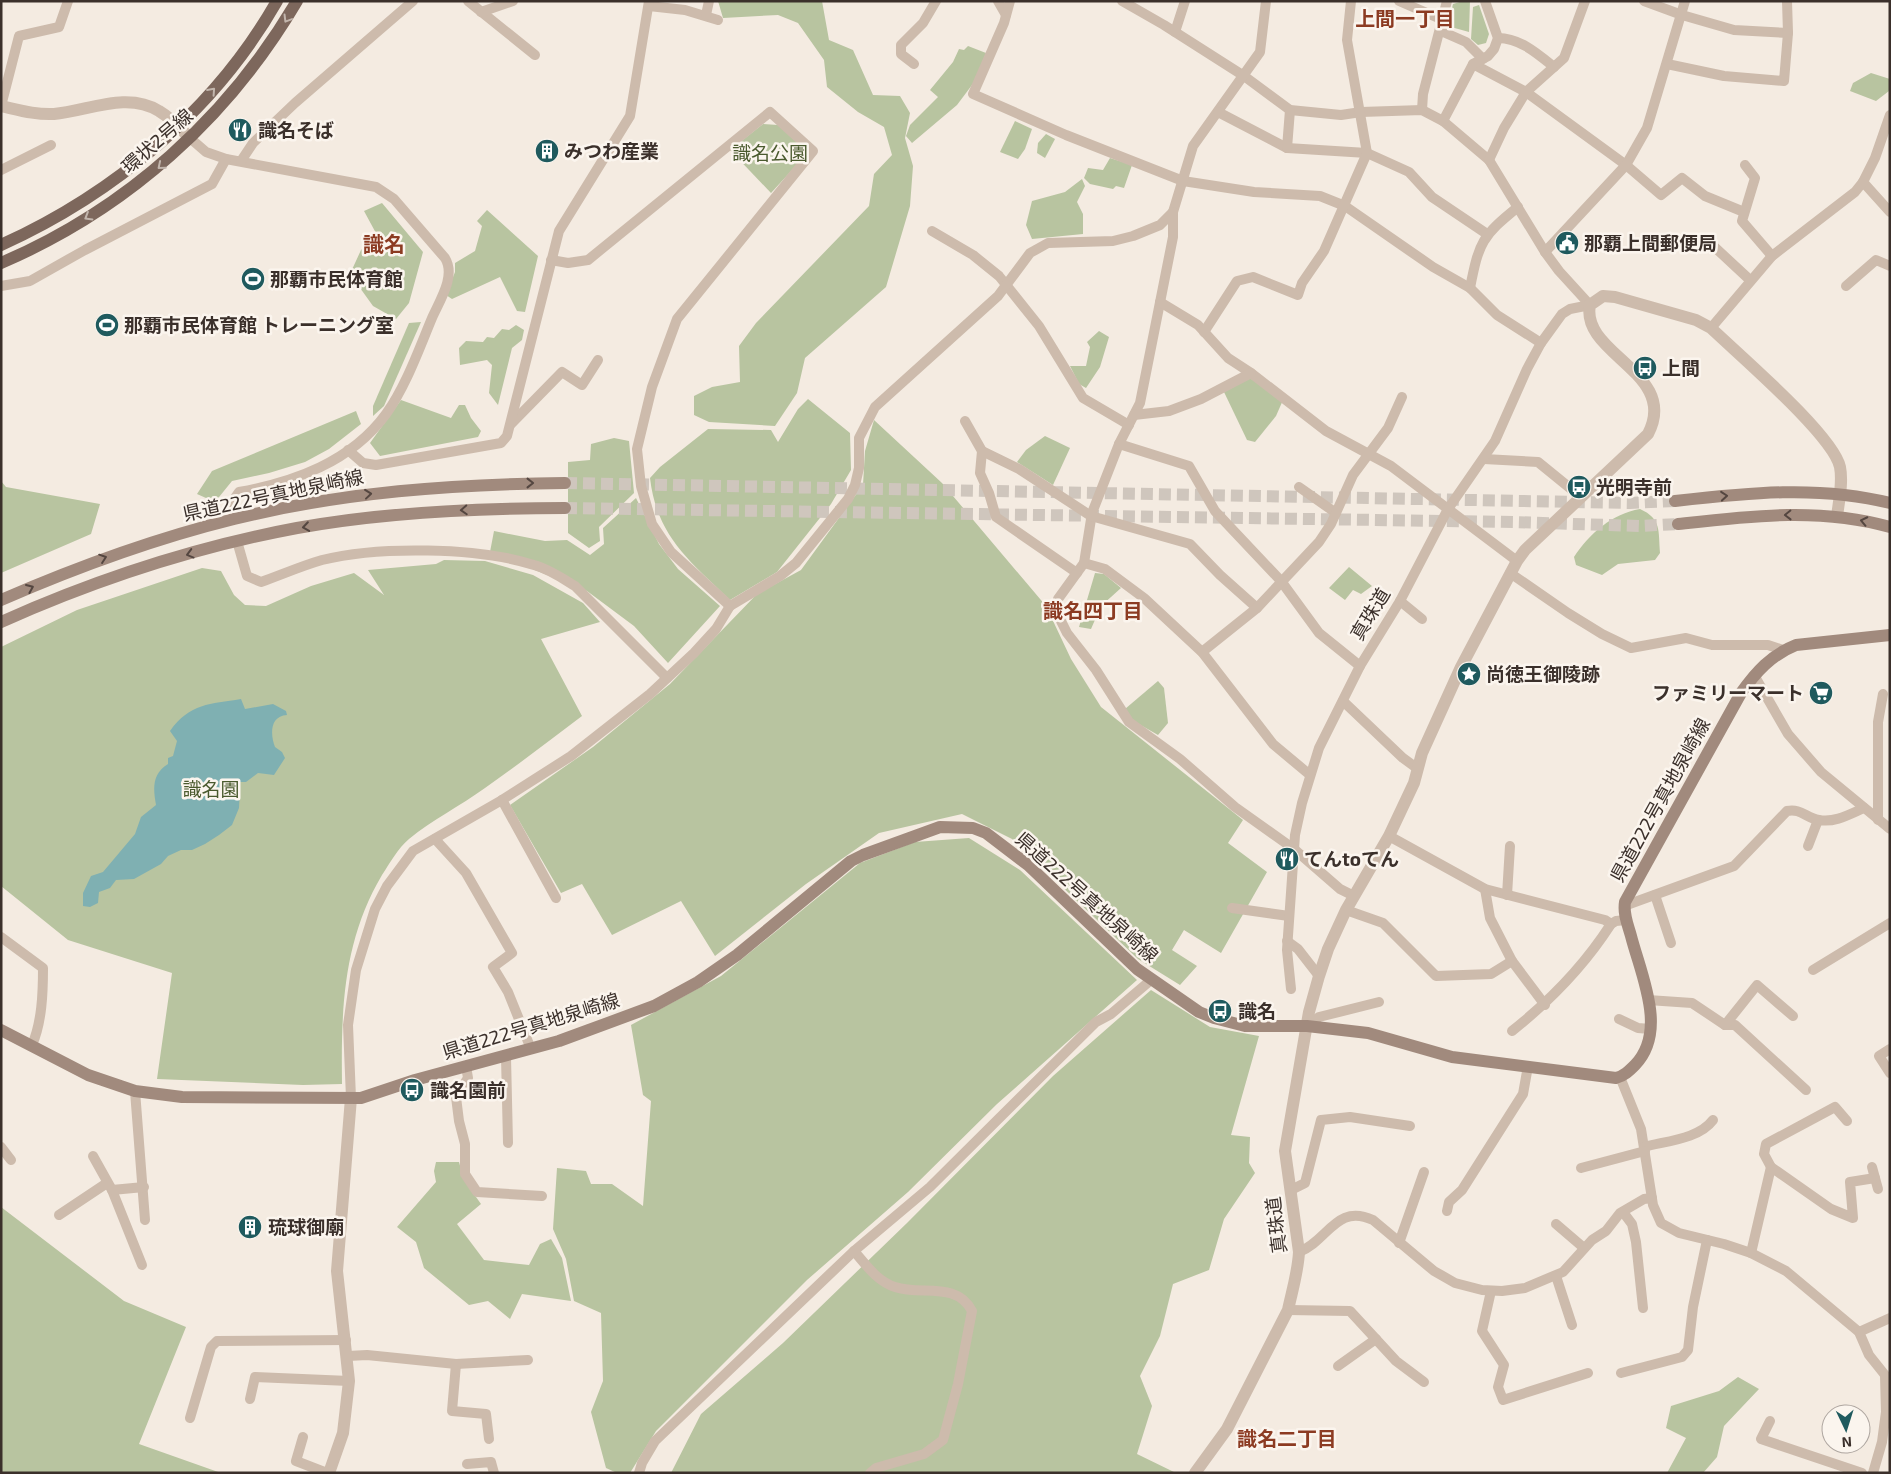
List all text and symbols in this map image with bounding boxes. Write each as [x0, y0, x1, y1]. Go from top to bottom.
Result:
district label: 上間一丁目 [1355, 6, 1455, 30]
one-way arrow [283, 13, 293, 22]
one-way arrow [206, 88, 215, 97]
street label: 環状2号線 [116, 104, 197, 178]
restaurant icon: 識名そば [227, 117, 253, 143]
place label: 識名そば [258, 118, 334, 141]
building icon: みつわ産業 [534, 138, 560, 164]
place label: みつわ産業 [564, 139, 659, 162]
park label: 識名公園 [732, 141, 808, 164]
one-way arrow [157, 160, 166, 169]
one-way arrow [84, 211, 93, 221]
public building icon: 那覇上間郵便局 [1554, 230, 1580, 256]
district label: 識名 [363, 231, 405, 256]
place label: 那覇上間郵便局 [1584, 231, 1717, 254]
sports icon: 那覇市民体育館 [240, 266, 266, 292]
place label: 那覇市民体育館 [270, 267, 403, 290]
sports icon: 那覇市民体育館 トレーニング室 [94, 312, 120, 338]
place label: 那覇市民体育館 トレーニング室 [124, 313, 394, 336]
bus stop icon: 上間 [1632, 355, 1658, 381]
place label: 上間 [1662, 356, 1700, 379]
street label: 県道222号真地泉崎線 [180, 464, 365, 525]
bus stop icon: 光明寺前 [1566, 474, 1592, 500]
place label: 光明寺前 [1596, 475, 1672, 498]
one-way arrow [527, 478, 535, 488]
one-way arrow [365, 489, 373, 500]
one-way arrow [1720, 491, 1728, 502]
one-way arrow [459, 504, 467, 515]
one-way arrow [1784, 510, 1792, 520]
one-way arrow [1859, 516, 1868, 527]
one-way arrow [302, 521, 310, 532]
one-way arrow [187, 549, 195, 559]
one-way arrow [99, 554, 107, 564]
street label: 真珠道 [1345, 583, 1394, 644]
one-way arrow [25, 584, 34, 595]
district label: 識名四丁目 [1043, 598, 1143, 622]
place icon: 尚徳王御陵跡 [1456, 661, 1482, 687]
place label: 尚徳王御陵跡 [1486, 662, 1600, 685]
supermarket icon: ファミリーマート [1808, 680, 1834, 706]
place label: ファミリーマート [1652, 681, 1804, 704]
street label: 県道222号真地泉崎線 [1605, 714, 1714, 886]
park label: 識名園 [182, 777, 240, 800]
street label: 県道222号真地泉崎線 [1011, 827, 1163, 967]
restaurant icon: てんtoてん [1274, 846, 1300, 872]
place label: てんtoてん [1304, 847, 1399, 870]
street label: 県道222号真地泉崎線 [439, 988, 622, 1063]
bus stop icon: 識名 [1207, 998, 1233, 1024]
place label: 識名 [1238, 999, 1276, 1022]
bus stop icon: 識名園前 [399, 1077, 425, 1103]
place label: 識名園前 [430, 1078, 506, 1101]
street label: 真珠道 [1261, 1195, 1290, 1255]
building icon: 琉球御廟 [237, 1214, 263, 1240]
place label: 琉球御廟 [268, 1215, 344, 1238]
north arrow [1821, 1404, 1871, 1454]
district label: 識名二丁目 [1237, 1426, 1337, 1450]
text: N [1841, 1434, 1853, 1451]

